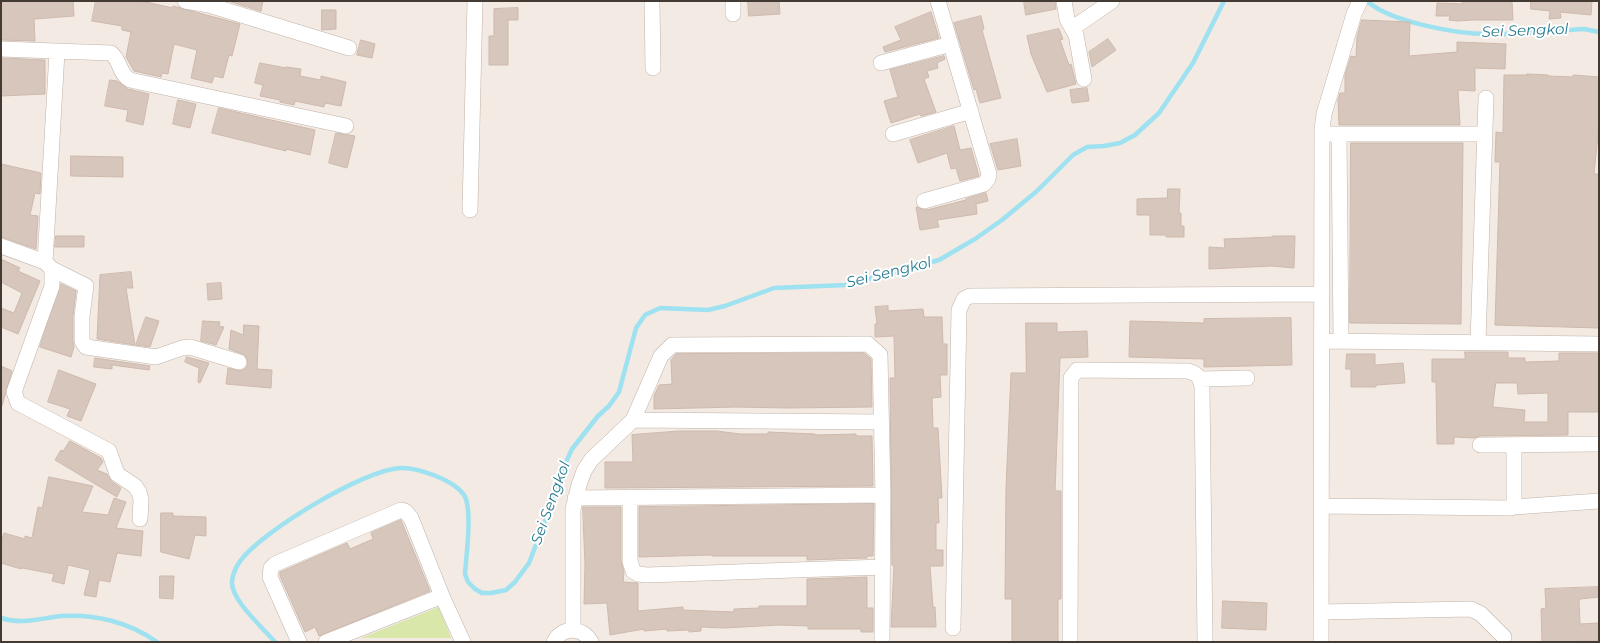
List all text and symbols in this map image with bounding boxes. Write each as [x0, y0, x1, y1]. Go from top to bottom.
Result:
water label: Sei Sengkol [1481, 20, 1569, 42]
water label: Sei Sengkol [845, 254, 933, 292]
water label: Sei Sengkol [528, 459, 574, 547]

